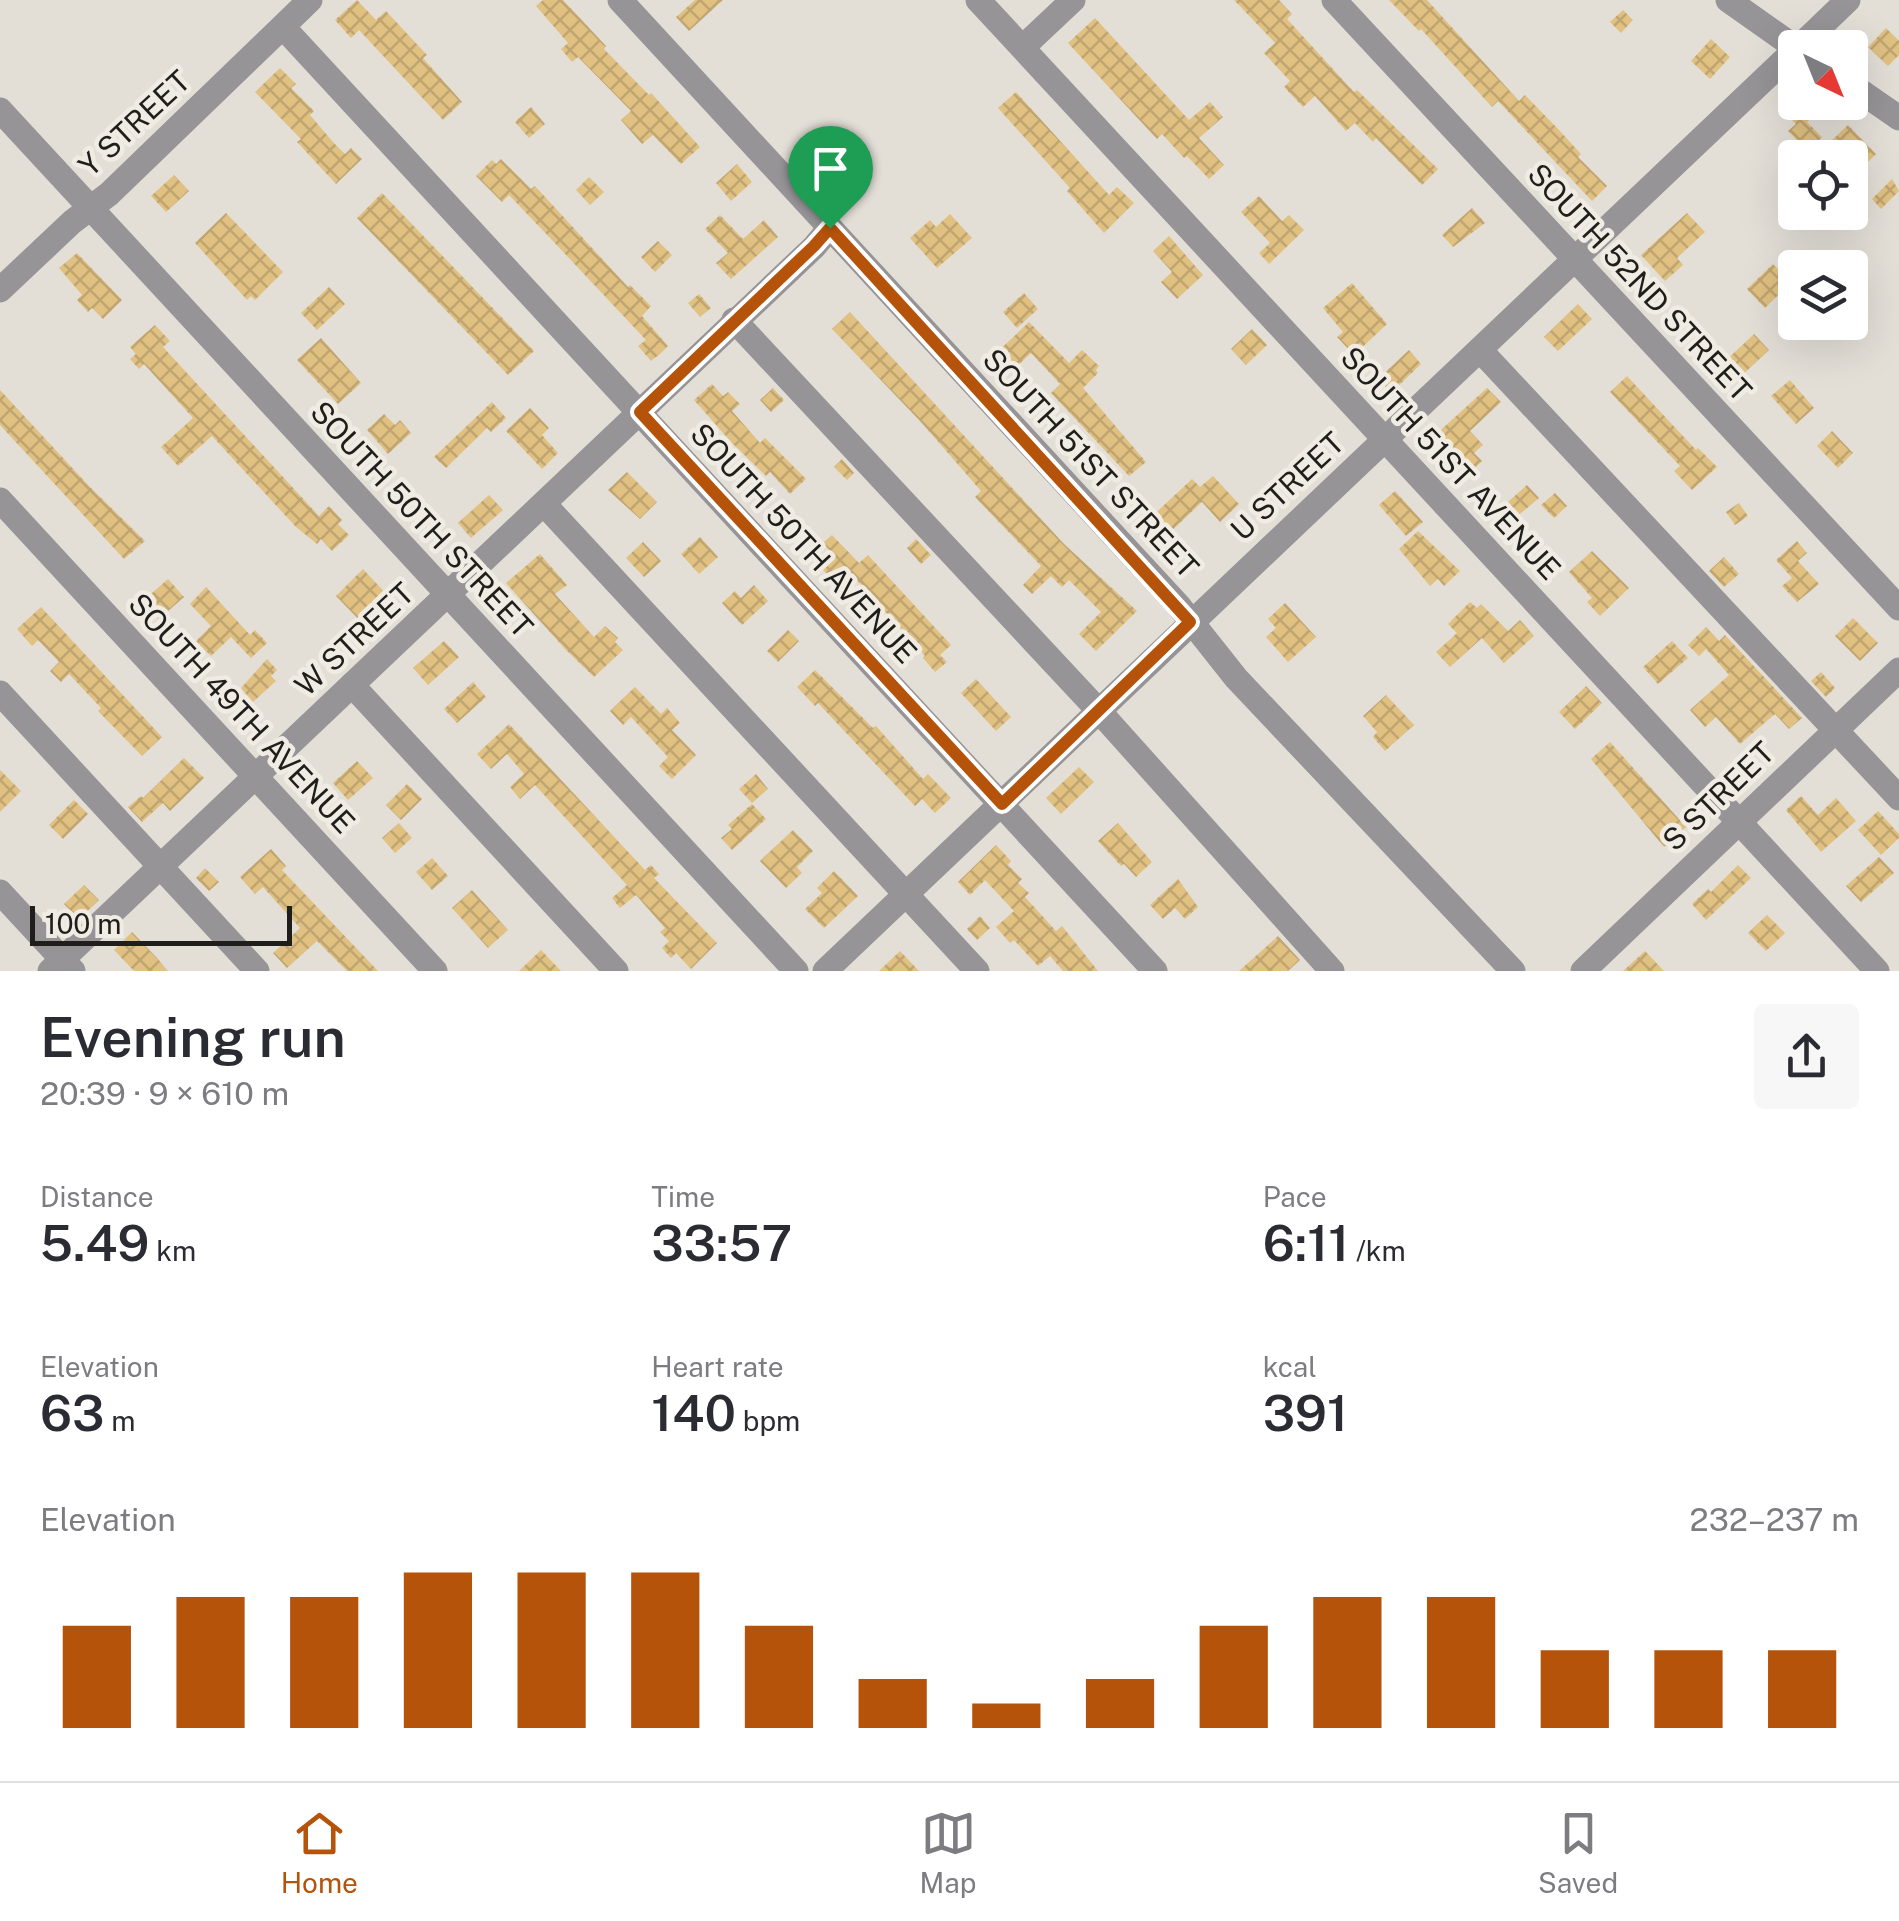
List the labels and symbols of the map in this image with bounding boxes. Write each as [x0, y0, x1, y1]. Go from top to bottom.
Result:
north arrow [1778, 30, 1868, 120]
street label: Y STREET [71, 62, 197, 183]
pin [788, 126, 873, 229]
street label: SOUTH 52ND STREET [1521, 156, 1760, 408]
street label: SOUTH 51ST AVENUE [1334, 339, 1568, 587]
street label: SOUTH 51ST STREET [976, 341, 1207, 585]
street label: SOUTH 50TH STREET [303, 394, 541, 645]
street label: SOUTH 50TH AVENUE [683, 416, 925, 670]
street label: U STREET [1223, 424, 1351, 548]
street label: W STREET [287, 575, 421, 703]
street label: SOUTH 49TH AVENUE [121, 586, 363, 840]
street label: S STREET [1655, 734, 1781, 858]
scale bar [30, 901, 292, 946]

